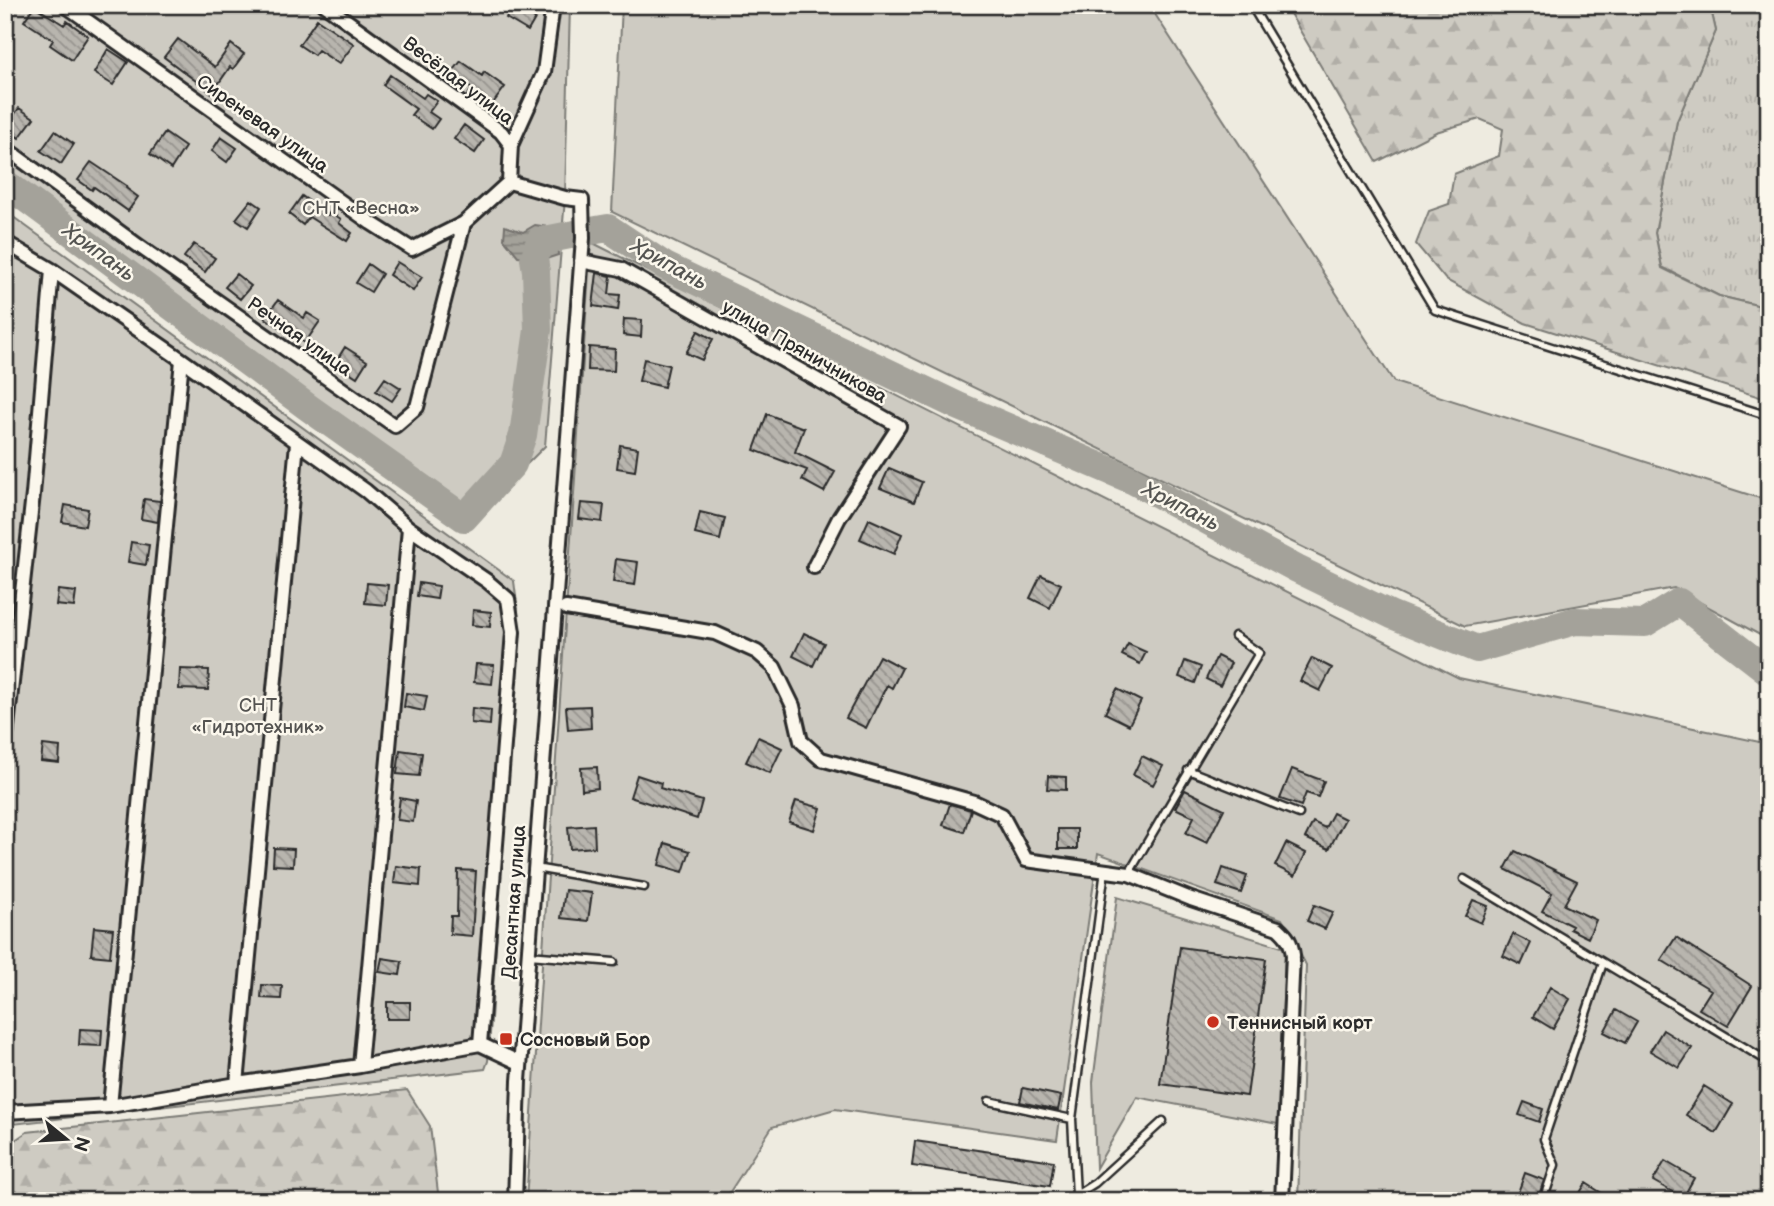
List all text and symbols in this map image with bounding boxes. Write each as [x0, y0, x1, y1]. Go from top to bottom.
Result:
street label: Весёлая улица [398, 32, 518, 130]
street label: Сиреневая улица [192, 70, 332, 178]
park label: СНТ «Весна» [302, 197, 420, 220]
water label: Хрипань [57, 217, 140, 287]
water label: Хрипань [625, 233, 711, 296]
street label: Речная улица [242, 293, 356, 382]
street label: улица Пряничникова [718, 296, 891, 409]
water label: Хрипань [1137, 476, 1224, 536]
park label: СНТ «Гидротехник» [192, 694, 324, 739]
street label: Десантная улица [498, 824, 531, 980]
place label: Теннисный корт [1227, 1012, 1373, 1035]
marker: Теннисный корт [1205, 1014, 1221, 1030]
place label: Сосновый Бор [520, 1029, 651, 1052]
marker: Сосновый Бор [498, 1031, 514, 1047]
north arrow [32, 1104, 102, 1174]
text: N [68, 1133, 94, 1154]

